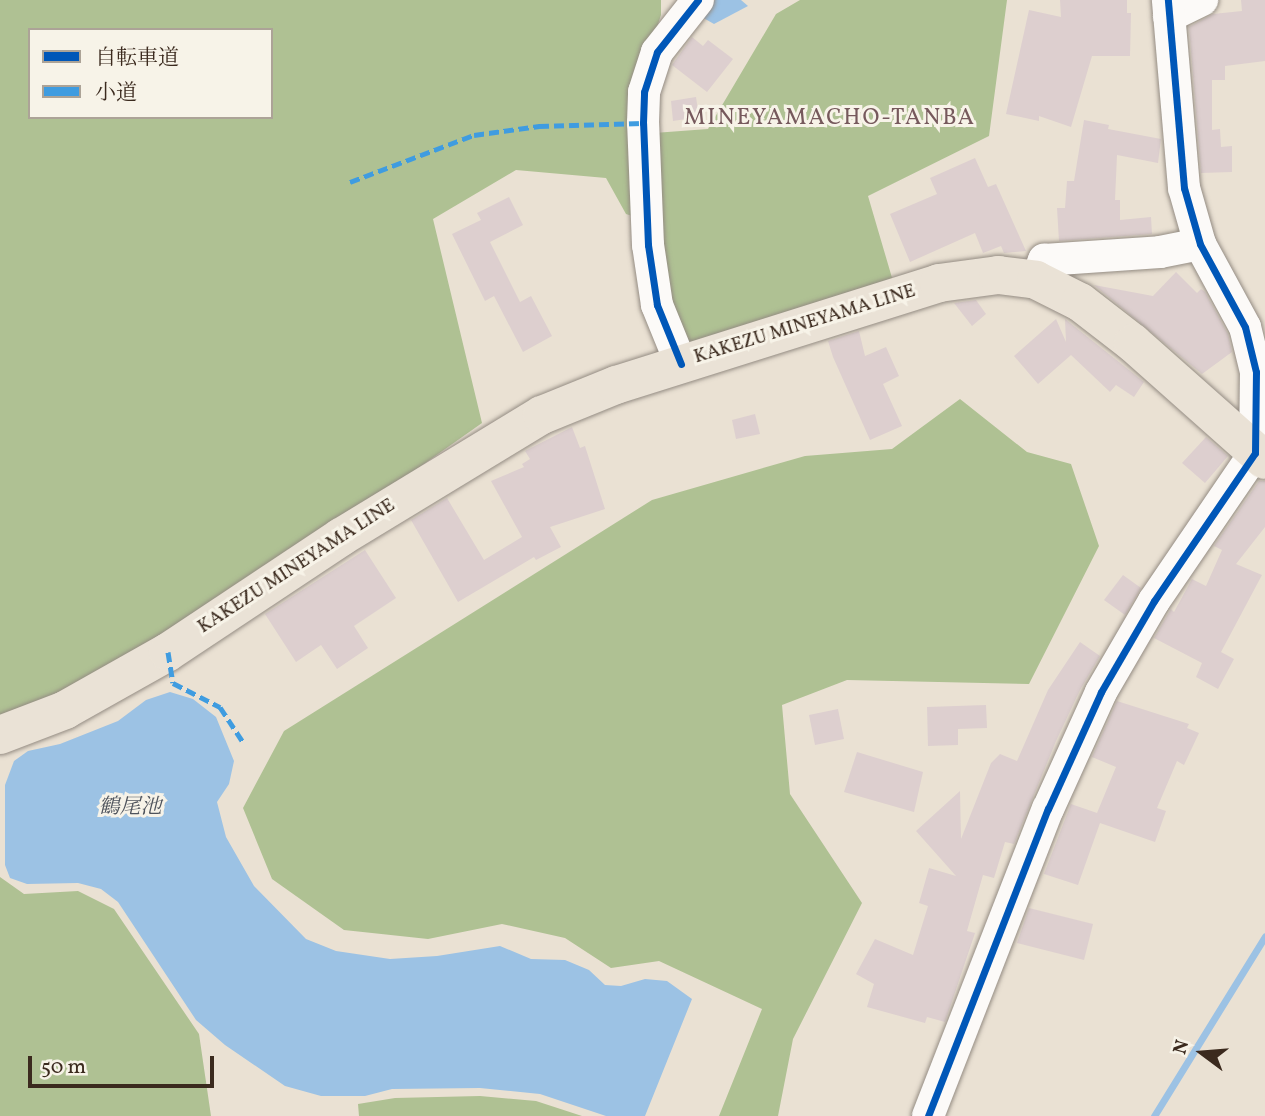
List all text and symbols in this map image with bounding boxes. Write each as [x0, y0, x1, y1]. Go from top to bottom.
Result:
legend [28, 28, 273, 119]
text: 自転車道 [95, 44, 179, 73]
text: 小道 [95, 79, 137, 108]
district label: MINEYAMACHO-TANBA [686, 104, 974, 132]
street label: KAKEZU MINEYAMA LINE [691, 280, 919, 370]
street label: KAKEZU MINEYAMA LINE [194, 495, 400, 639]
water label: 鶴尾池 [99, 795, 161, 821]
north arrow [1167, 1018, 1237, 1088]
text: N [1167, 1037, 1196, 1057]
scale bar [32, 1042, 217, 1086]
text: 50 m [41, 1053, 86, 1082]

